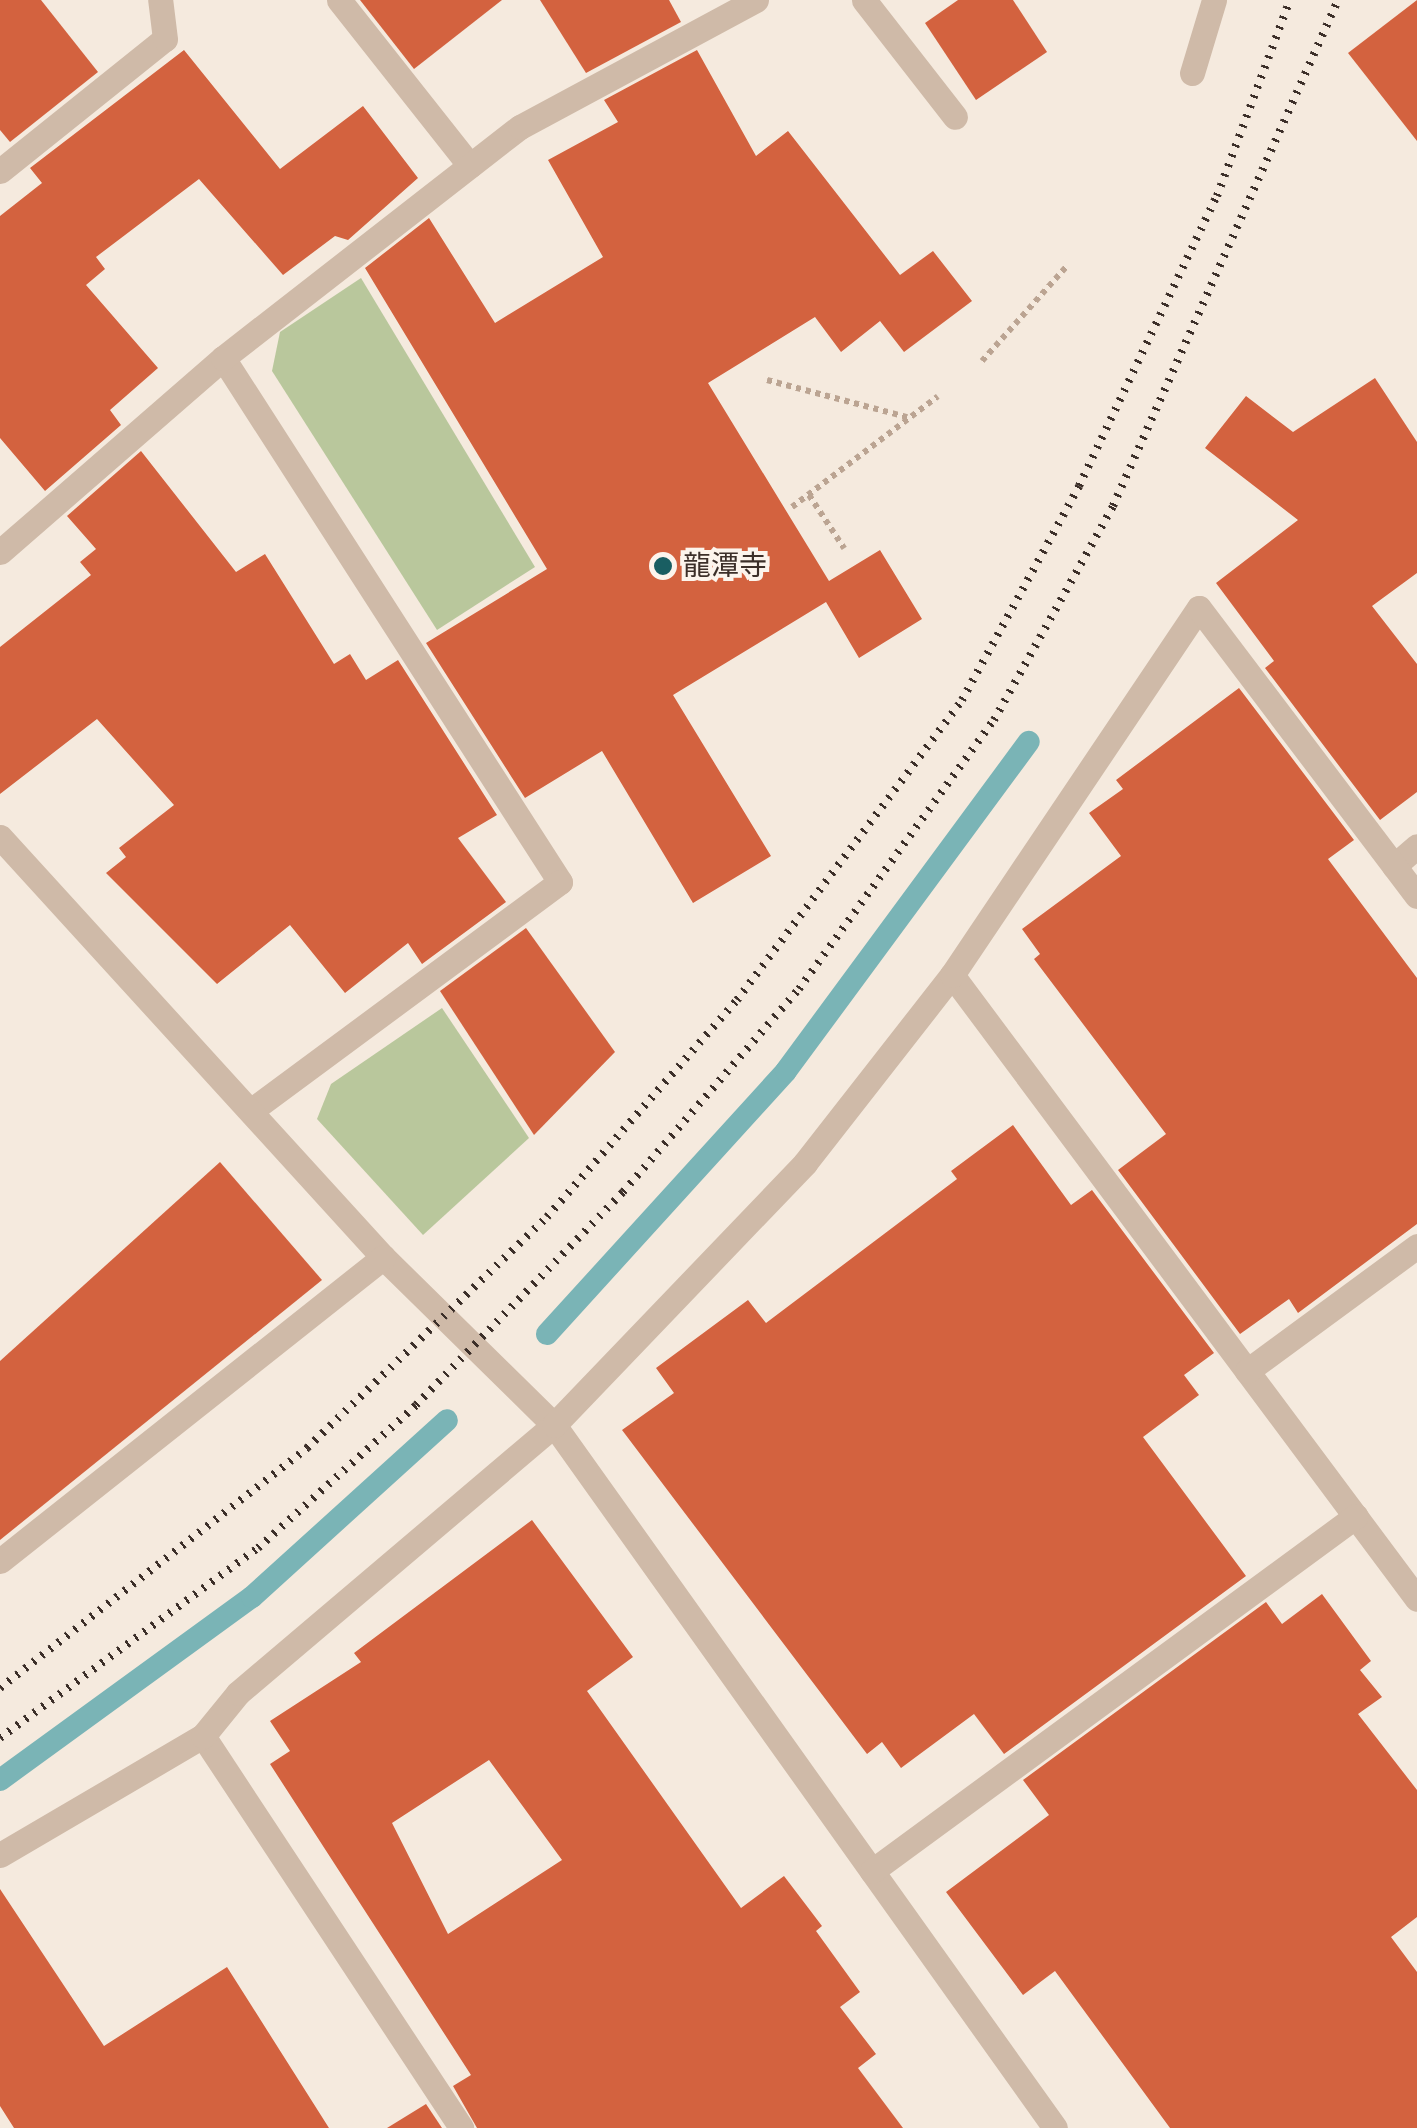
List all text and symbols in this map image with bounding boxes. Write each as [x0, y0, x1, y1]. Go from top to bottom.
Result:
place label: 龍潭寺 [683, 549, 767, 583]
marker: 龍潭寺 [652, 555, 674, 577]

